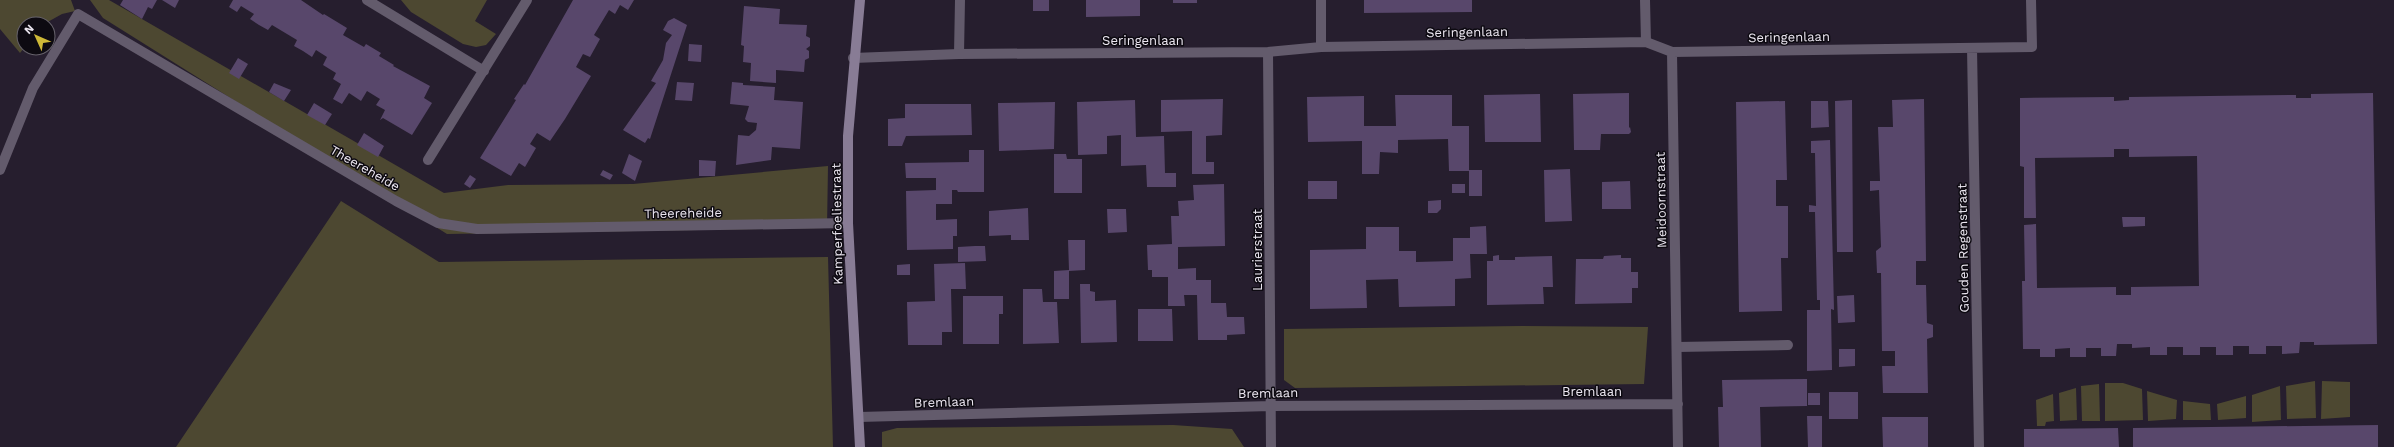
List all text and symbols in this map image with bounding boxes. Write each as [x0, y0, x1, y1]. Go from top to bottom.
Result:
north arrow [16, 16, 56, 56]
text: N [22, 22, 37, 37]
street label: Seringenlaan [1426, 24, 1508, 40]
street label: Seringenlaan [1748, 29, 1830, 45]
street label: Seringenlaan [1102, 33, 1184, 48]
street label: Theereheide [328, 142, 402, 194]
street label: Meidoornstraat [1653, 151, 1669, 248]
street label: Kamperfoeliestraat [828, 163, 846, 285]
street label: Gouden Regenstraat [1954, 183, 1972, 313]
street label: Theereheide [644, 205, 722, 221]
street label: Laurierstraat [1250, 209, 1265, 291]
street label: Bremlaan [1562, 384, 1622, 399]
street label: Bremlaan [1238, 385, 1298, 401]
street label: Bremlaan [914, 393, 974, 411]

